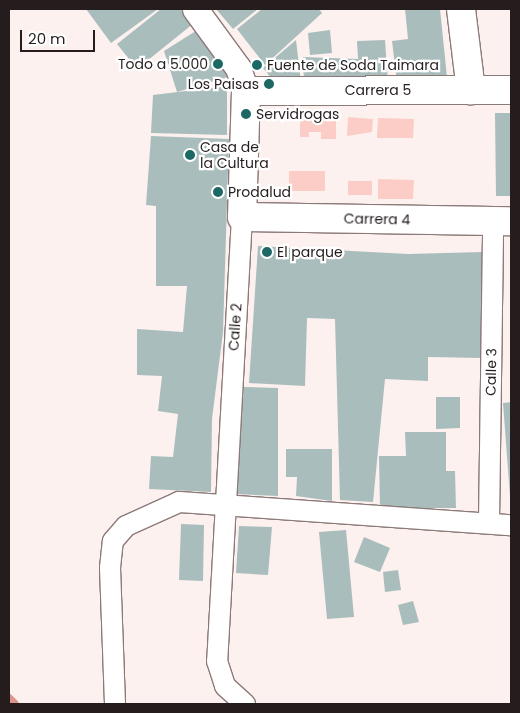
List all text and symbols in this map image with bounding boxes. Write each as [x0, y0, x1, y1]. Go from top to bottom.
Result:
scale bar [22, 20, 98, 52]
text: 20 m [28, 28, 66, 49]
place label: Todo a 5.000 [118, 56, 208, 72]
place label: Fuente de Soda Taimara [267, 57, 439, 73]
marker: Todo a 5.000 [212, 58, 224, 70]
marker: Fuente de Soda Taimara [251, 59, 263, 71]
place label: Los Paisas [188, 76, 259, 92]
marker: Los Paisas [263, 78, 275, 90]
street label: Carrera 5 [345, 82, 411, 98]
place label: Servidrogas [256, 106, 339, 122]
marker: Servidrogas [240, 108, 252, 120]
place label: Casa de la Cultura [200, 139, 269, 172]
marker: Casa de la Cultura [184, 149, 196, 161]
place label: Prodalud [228, 184, 291, 200]
marker: Prodalud [212, 186, 224, 198]
street label: Carrera 4 [344, 210, 410, 228]
place label: El parque [277, 244, 343, 260]
marker: El parque [261, 246, 273, 258]
street label: Calle 2 [225, 303, 245, 351]
street label: Calle 3 [482, 348, 500, 396]

